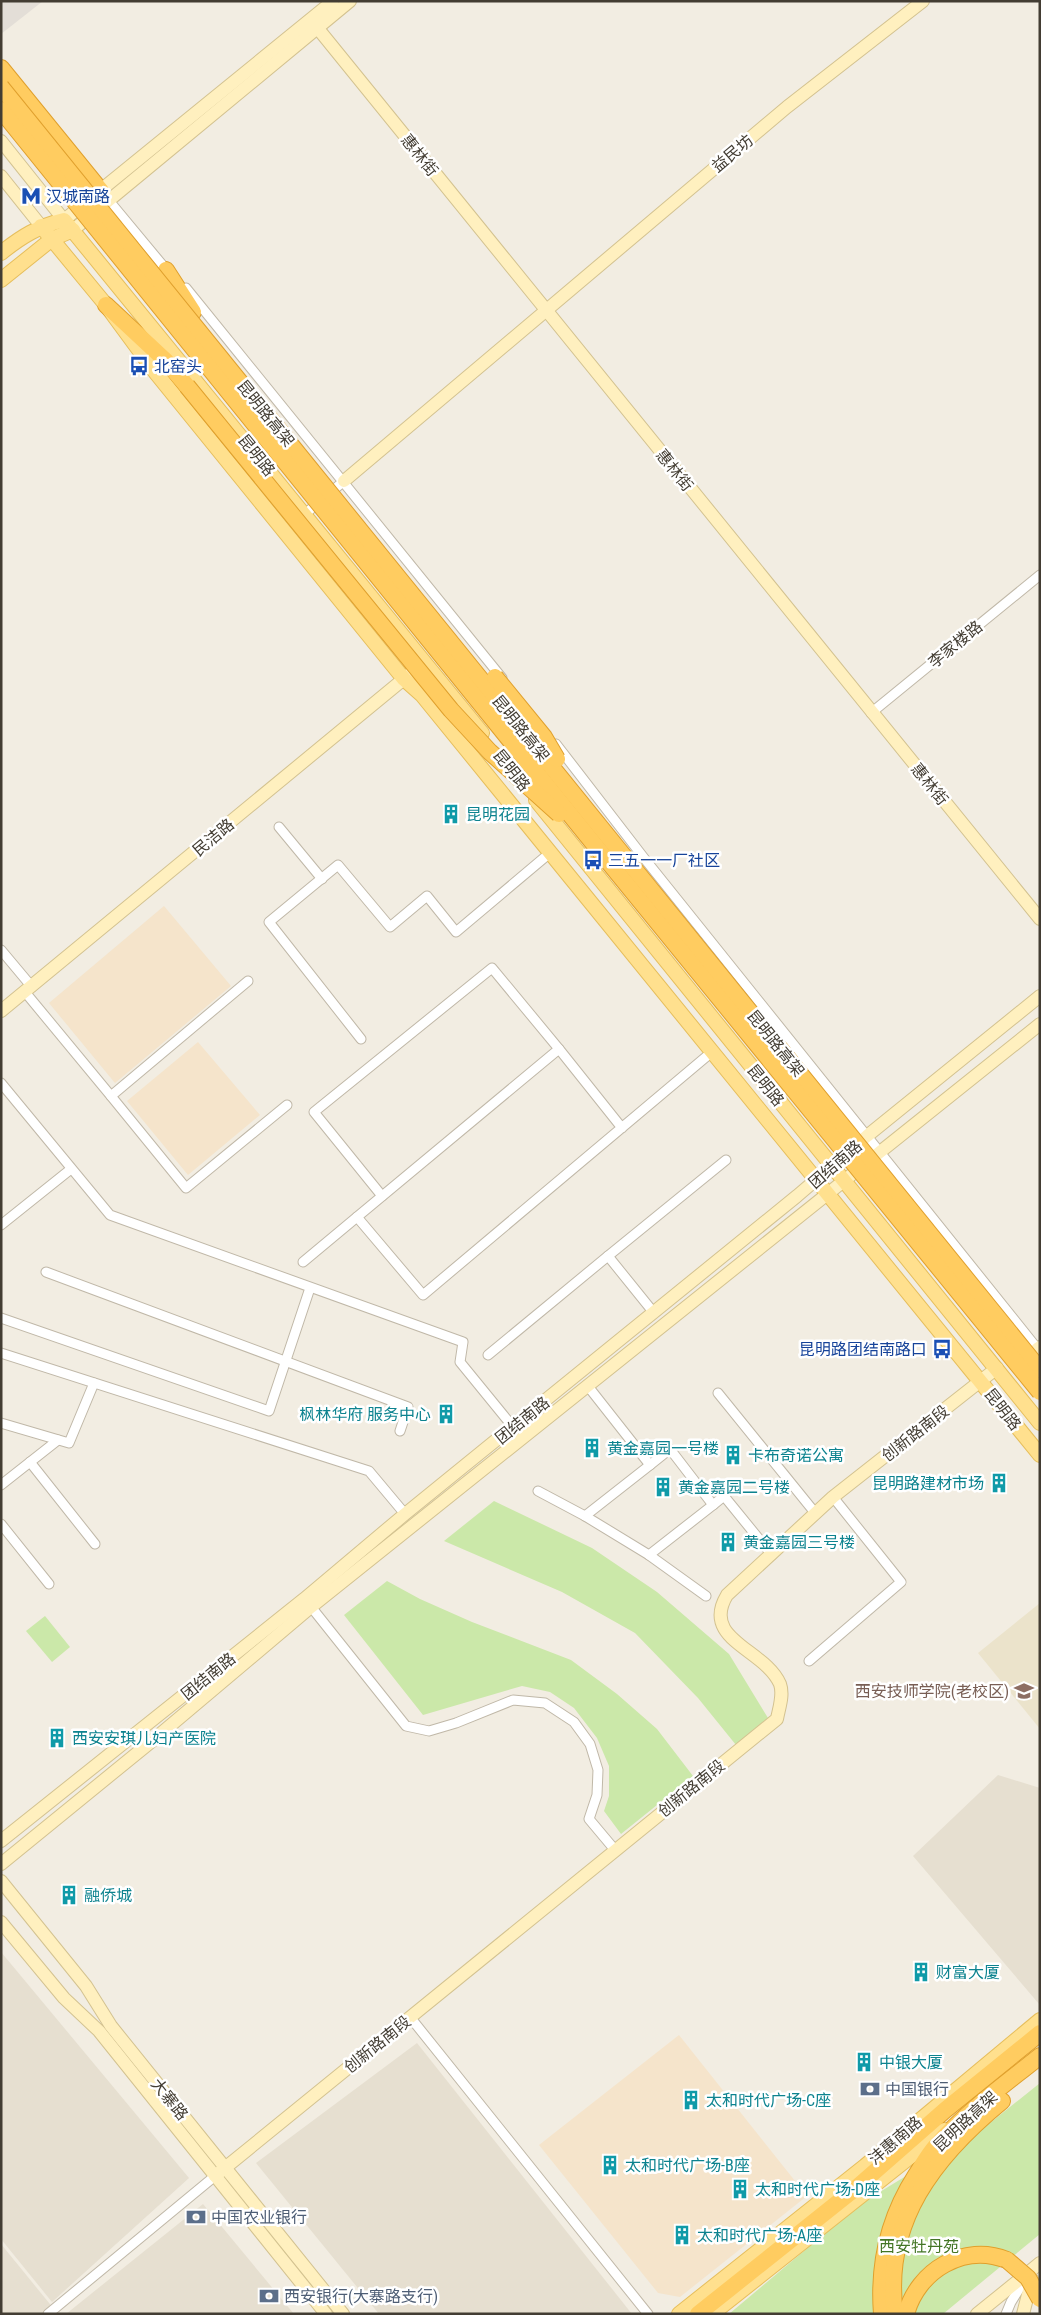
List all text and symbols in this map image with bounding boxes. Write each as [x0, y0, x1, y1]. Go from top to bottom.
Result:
street label: 惠林街 [397, 131, 442, 180]
street label: 益民坊 [708, 131, 757, 176]
metro station icon: 汉城南路 [20, 185, 42, 207]
place label: 汉城南路 [46, 187, 110, 206]
bus stop icon: 北窑头 [128, 355, 150, 377]
place label: 北窑头 [154, 357, 202, 376]
street label: 昆明路高架 [233, 376, 298, 450]
street label: 昆明路 [234, 431, 279, 480]
street label: 惠林街 [652, 446, 697, 495]
street label: 李家楼路 [924, 617, 986, 672]
street label: 昆明路高架 [488, 691, 553, 765]
street label: 昆明路 [489, 746, 534, 795]
street label: 惠林街 [907, 760, 952, 809]
building icon: 昆明花园 [440, 803, 462, 825]
place label: 昆明花园 [466, 805, 530, 824]
street label: 民洁路 [189, 815, 238, 860]
bus stop icon: 三五一一厂社区 [582, 849, 604, 871]
place label: 三五一一厂社区 [608, 851, 720, 870]
street label: 昆明路高架 [743, 1006, 808, 1080]
street label: 昆明路 [743, 1061, 788, 1110]
street label: 团结南路 [805, 1136, 866, 1193]
bus stop icon: 昆明路团结南路口 [931, 1338, 953, 1360]
place label: 昆明路团结南路口 [799, 1340, 927, 1359]
street label: 昆明路 [980, 1385, 1025, 1434]
street label: 团结南路 [491, 1393, 553, 1448]
street label: 创新路南段 [878, 1401, 953, 1466]
building icon: 枫林华府 服务中心 [435, 1403, 457, 1425]
place label: 枫林华府 服务中心 [299, 1405, 431, 1424]
building icon: 黄金嘉园一号楼 [581, 1437, 603, 1459]
place label: 黄金嘉园一号楼 [607, 1439, 719, 1458]
building icon: 卡布奇诺公寓 [722, 1444, 744, 1466]
place label: 卡布奇诺公寓 [748, 1446, 844, 1465]
building icon: 昆明路建材市场 [988, 1472, 1010, 1494]
place label: 昆明路建材市场 [872, 1474, 984, 1493]
building icon: 黄金嘉园二号楼 [652, 1476, 674, 1498]
place label: 黄金嘉园二号楼 [678, 1478, 790, 1497]
building icon: 黄金嘉园三号楼 [717, 1531, 739, 1553]
place label: 黄金嘉园三号楼 [743, 1533, 855, 1552]
street label: 团结南路 [177, 1649, 239, 1704]
school or university icon: 西安技师学院(老校区) [1013, 1680, 1035, 1702]
place label: 西安技师学院(老校区) [855, 1682, 1009, 1701]
building icon: 西安安琪儿妇产医院 [46, 1727, 68, 1749]
place label: 西安安琪儿妇产医院 [72, 1729, 216, 1748]
street label: 创新路南段 [654, 1756, 728, 1821]
building icon: 融侨城 [58, 1884, 80, 1906]
place label: 融侨城 [84, 1886, 132, 1905]
building icon: 财富大厦 [910, 1961, 932, 1983]
place label: 财富大厦 [936, 1963, 1000, 1982]
street label: 创新路南段 [340, 2012, 414, 2077]
building icon: 中银大厦 [853, 2051, 875, 2073]
place label: 中银大厦 [879, 2053, 943, 2072]
street label: 大寨路 [147, 2075, 192, 2124]
bank icon: 中国银行 [859, 2078, 881, 2100]
place label: 中国银行 [885, 2080, 949, 2099]
street label: 昆明路高架 [930, 2087, 1001, 2156]
building icon: 太和时代广场-C座 [680, 2089, 702, 2111]
place label: 太和时代广场-C座 [706, 2091, 831, 2110]
street label: 沣惠南路 [865, 2112, 926, 2169]
building icon: 太和时代广场-B座 [599, 2154, 621, 2176]
place label: 太和时代广场-B座 [625, 2156, 750, 2175]
building icon: 太和时代广场-D座 [729, 2178, 751, 2200]
place label: 太和时代广场-D座 [755, 2180, 880, 2199]
bank icon: 中国农业银行 [185, 2206, 207, 2228]
place label: 中国农业银行 [211, 2208, 307, 2227]
building icon: 太和时代广场-A座 [671, 2224, 693, 2246]
place label: 太和时代广场-A座 [697, 2226, 822, 2245]
park label: 西安牡丹苑 [879, 2237, 959, 2256]
bank icon: 西安银行(大寨路支行) [258, 2285, 280, 2307]
place label: 西安银行(大寨路支行) [284, 2287, 438, 2306]

